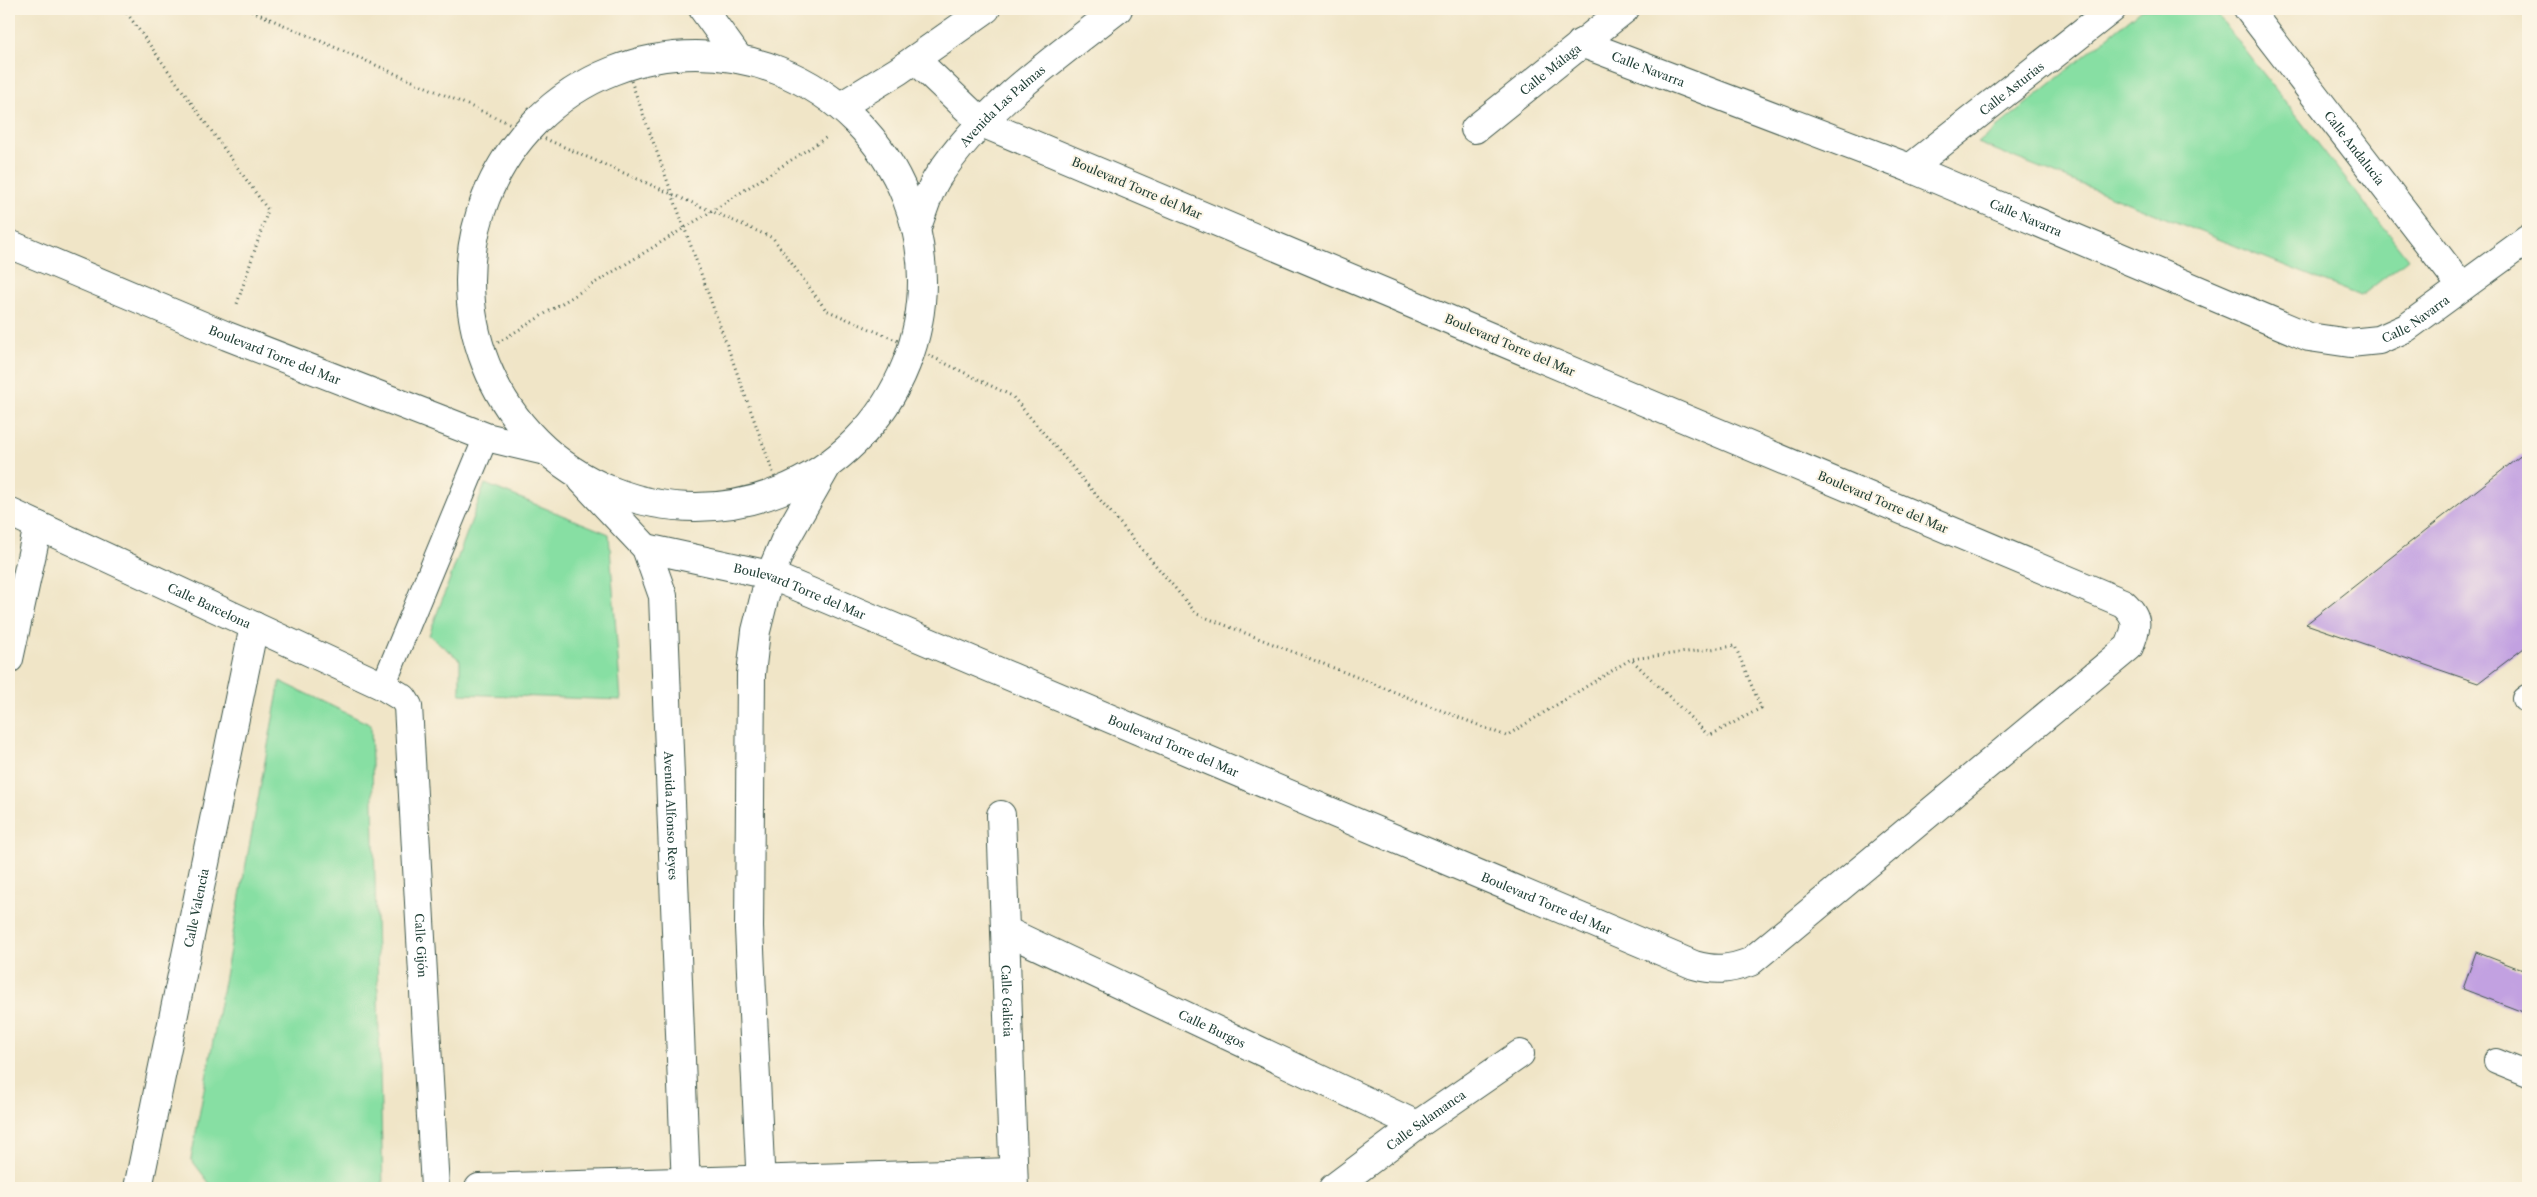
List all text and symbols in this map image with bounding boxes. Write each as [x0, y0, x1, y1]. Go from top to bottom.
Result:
street label: Calle Málaga [1517, 40, 1584, 98]
street label: Calle Navarra [1610, 48, 1688, 90]
street label: Calle Asturias [1976, 58, 2047, 118]
street label: Avenida Las Palmas [956, 61, 1048, 150]
street label: Calle Andalucía [2321, 108, 2388, 188]
street label: Boulevard Torre del Mar [1070, 154, 1204, 222]
street label: Calle Navarra [1988, 195, 2065, 239]
street label: Calle Navarra [2379, 291, 2452, 345]
street label: Boulevard Torre del Mar [1443, 311, 1577, 379]
street label: Boulevard Torre del Mar [207, 322, 343, 387]
street label: Boulevard Torre del Mar [1816, 468, 1950, 536]
street label: Boulevard Torre del Mar [732, 560, 868, 622]
street label: Calle Barcelona [165, 579, 254, 631]
street label: Boulevard Torre del Mar [1106, 711, 1241, 780]
street label: Avenida Alfonso Reyes [661, 750, 682, 880]
street label: Calle Valencia [180, 866, 211, 949]
street label: Boulevard Torre del Mar [1479, 869, 1614, 937]
street label: Calle Gijón [412, 913, 431, 978]
street label: Calle Galicia [999, 965, 1016, 1038]
street label: Calle Burgos [1176, 1006, 1248, 1051]
street label: Calle Salamanca [1383, 1086, 1469, 1153]

